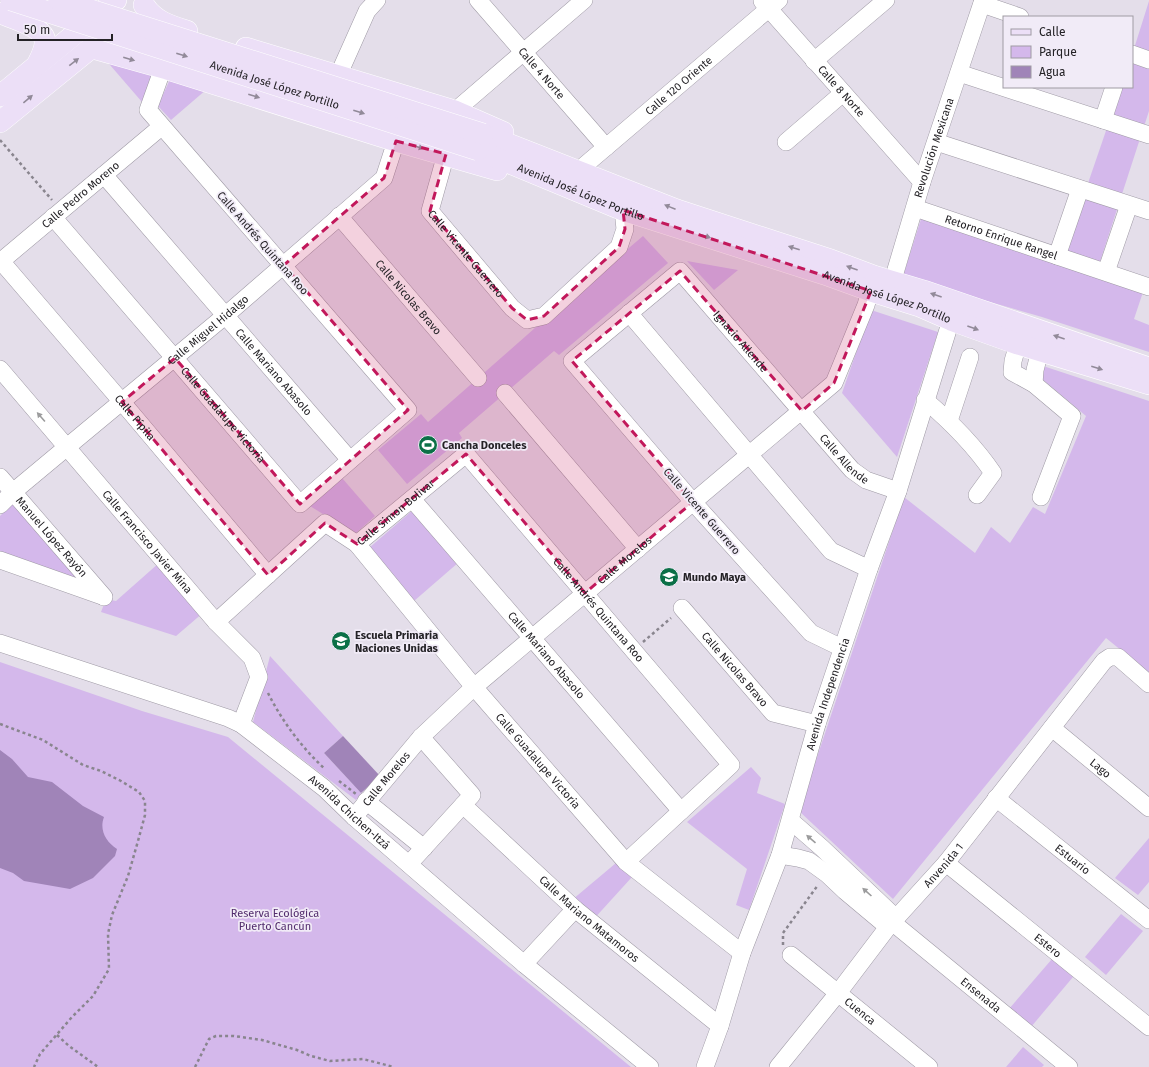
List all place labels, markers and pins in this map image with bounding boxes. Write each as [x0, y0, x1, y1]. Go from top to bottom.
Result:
sports icon: Cancha Donceles [417, 434, 439, 456]
place label: Cancha Donceles [442, 439, 527, 452]
school or university icon: Mundo Maya [658, 566, 680, 588]
place label: Mundo Maya [683, 571, 746, 584]
place label: Escuela Primaria Naciones Unidas [355, 629, 439, 655]
school or university icon: Escuela Primaria Naciones Unidas [330, 630, 352, 652]

